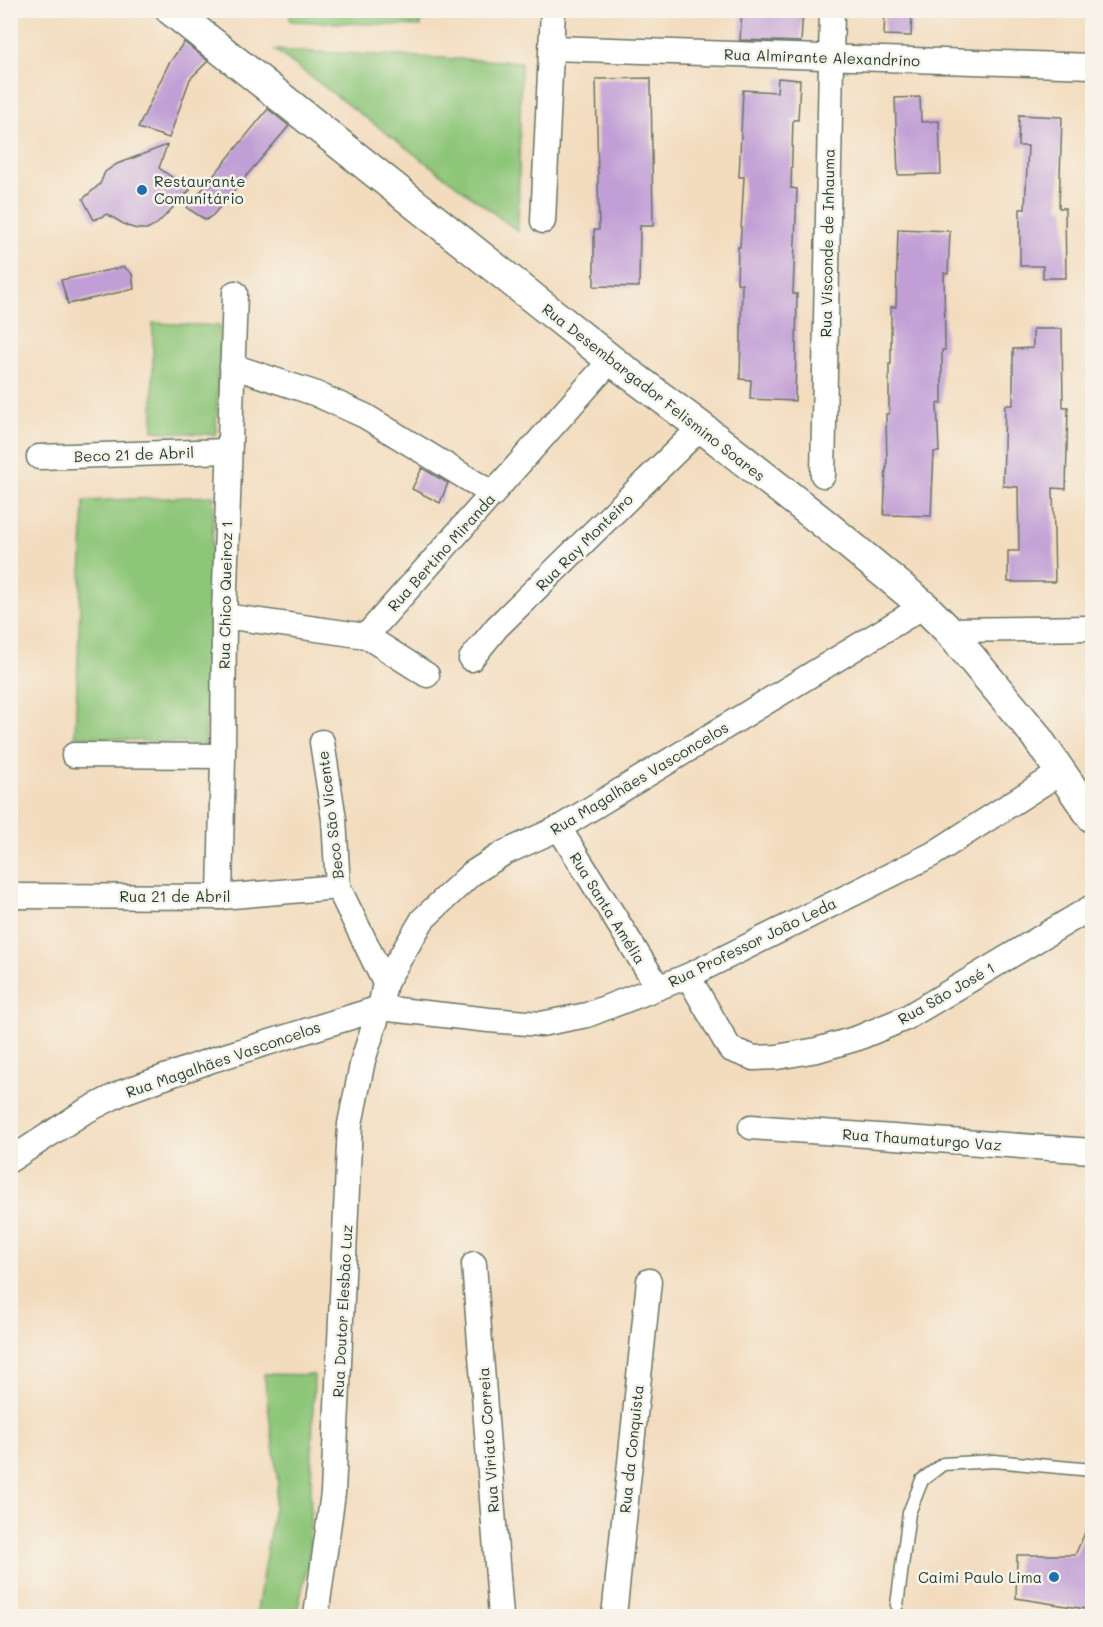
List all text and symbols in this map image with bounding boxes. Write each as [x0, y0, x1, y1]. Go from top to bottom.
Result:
street label: Rua Almirante Alexandrino [724, 44, 920, 70]
street label: Rua Visconde de Inhauma [815, 148, 839, 338]
place label: Restaurante Comunitário [154, 171, 245, 208]
marker: Restaurante Comunitário [135, 183, 149, 197]
street label: Rua Desembargador Felismino Soares [538, 299, 770, 485]
street label: Beco 21 de Abril [73, 442, 195, 466]
street label: Rua Bertino Miranda [383, 489, 499, 615]
street label: Rua Ray Monteiro [531, 489, 637, 595]
street label: Rua Chico Queiroz 1 [214, 521, 236, 669]
street label: Rua Magalhães Vasconcelos [546, 717, 732, 839]
street label: Beco São Vicente [312, 750, 348, 880]
street label: Rua Santa Amélia [566, 848, 650, 968]
street label: Rua 21 de Abril [119, 886, 231, 906]
street label: Rua Professor João Leda [665, 893, 839, 991]
street label: Rua São José 1 [894, 957, 998, 1029]
street label: Rua Magalhães Vasconcelos [123, 1016, 323, 1102]
street label: Rua Thaumaturgo Vaz [842, 1123, 1002, 1155]
street label: Rua Doutor Elesbão Luz [327, 1224, 357, 1398]
street label: Rua Viriato Correia [473, 1367, 503, 1513]
street label: Rua da Conquista [614, 1384, 648, 1514]
place label: Caimi Paulo Lima [918, 1567, 1042, 1587]
marker: Caimi Paulo Lima [1047, 1570, 1061, 1584]

